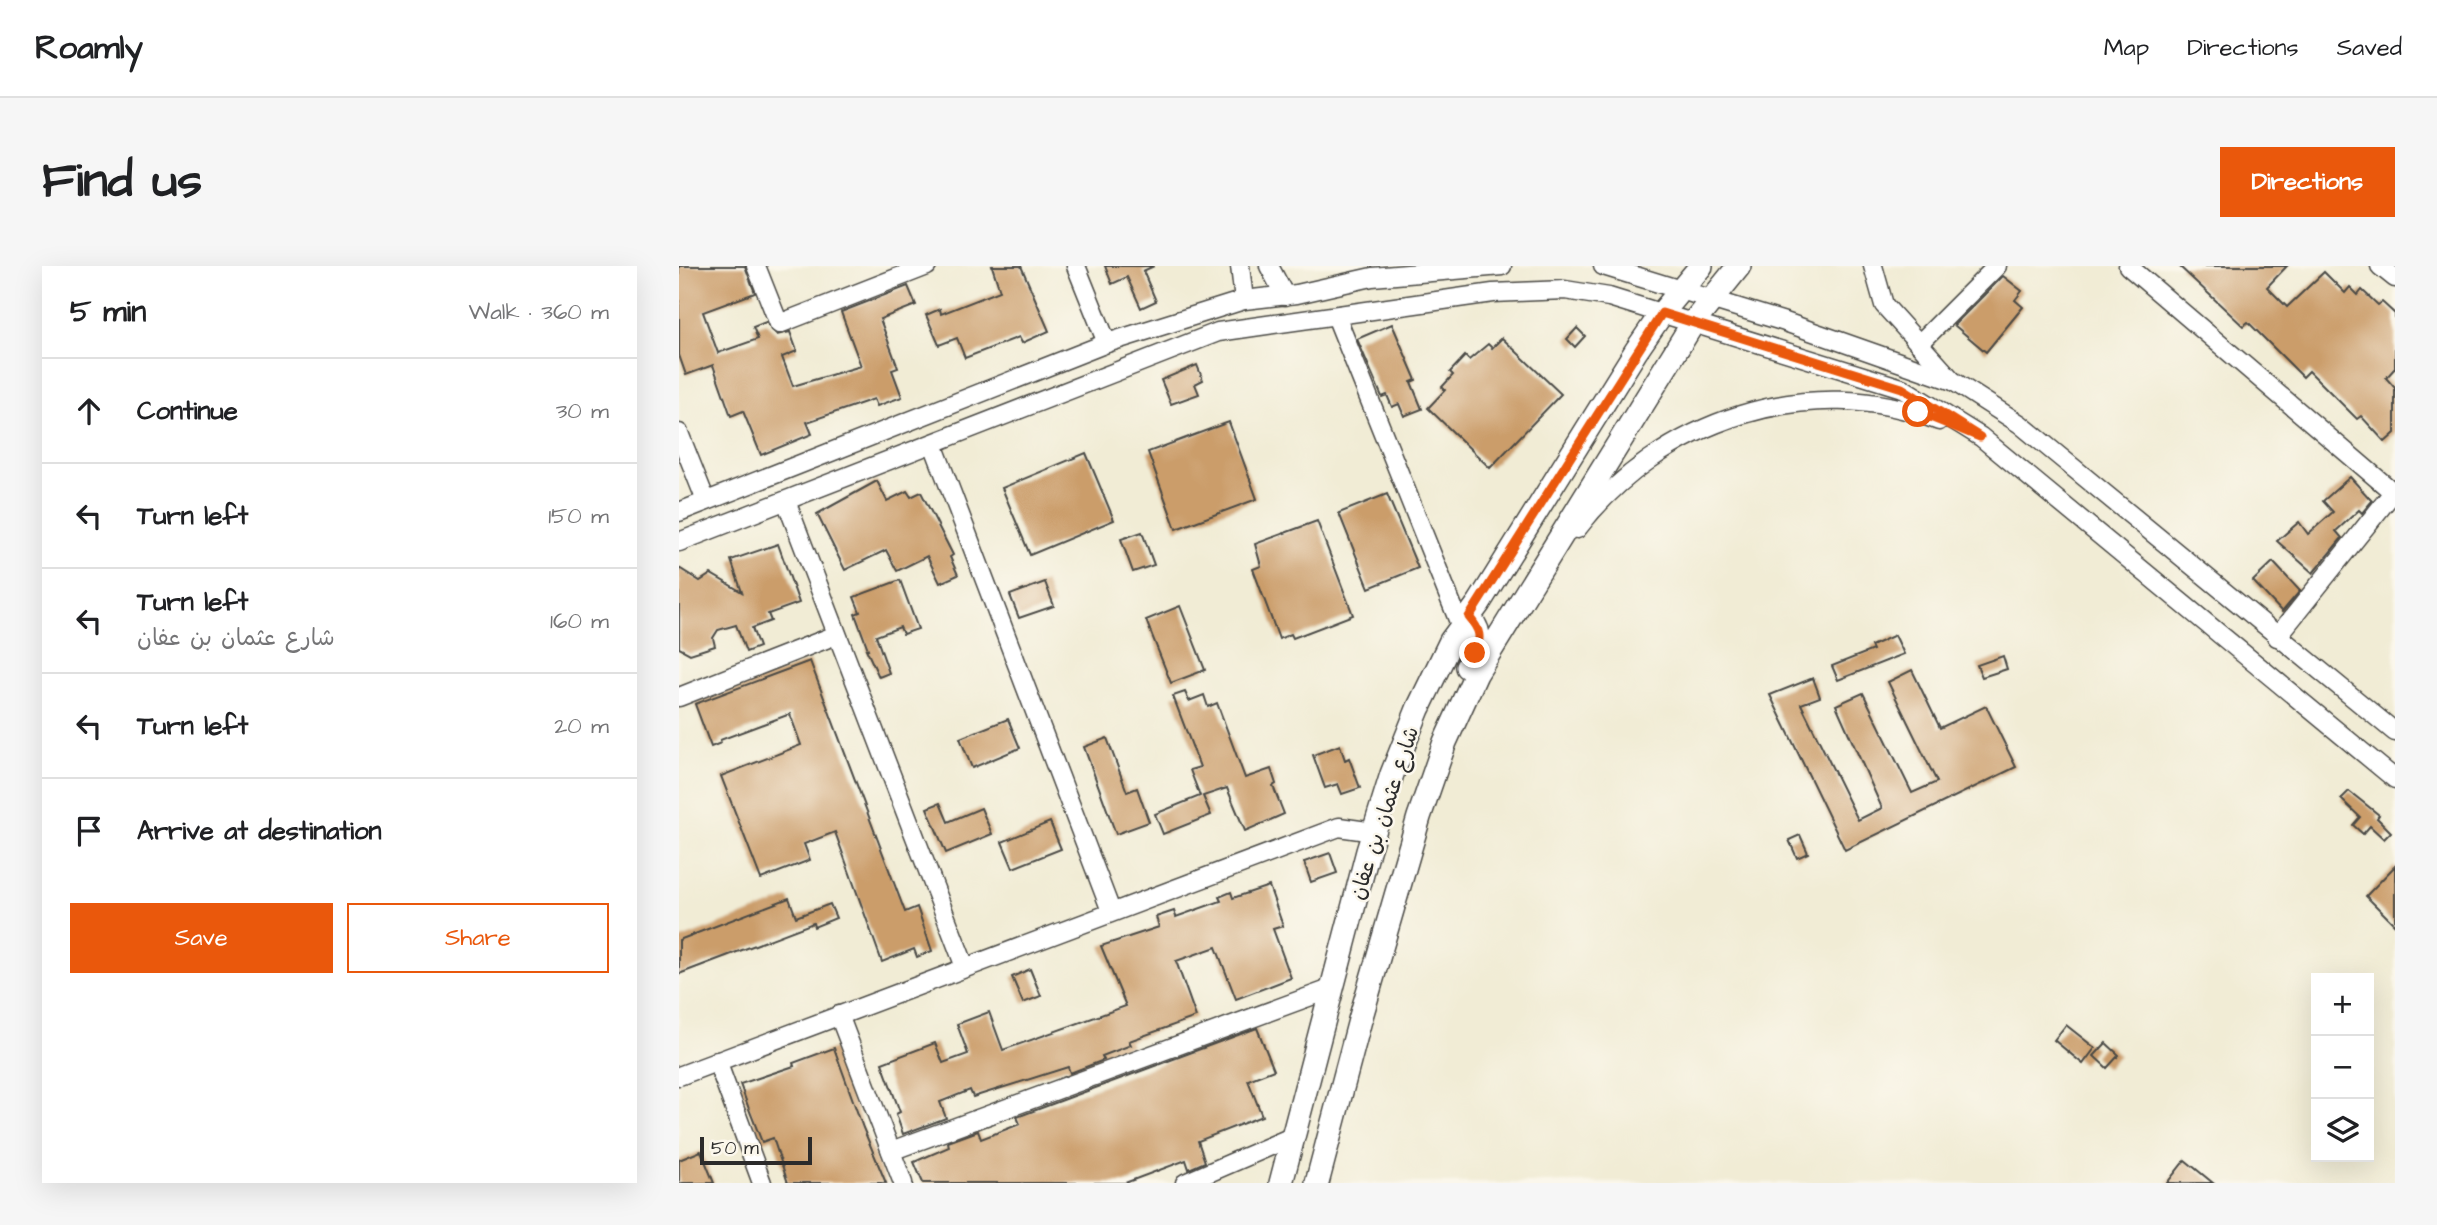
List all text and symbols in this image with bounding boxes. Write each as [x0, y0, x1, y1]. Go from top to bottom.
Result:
text: Roamly [35, 25, 143, 71]
text: Map [2104, 31, 2149, 65]
text: Directions [2187, 31, 2299, 65]
text: Saved [2337, 31, 2402, 65]
button: Directions [2220, 147, 2395, 217]
text: Find us [42, 148, 202, 216]
text: 5 min [70, 291, 146, 333]
text: Walk · 360 m [469, 296, 609, 328]
icon: ahead [70, 392, 108, 430]
text: Continue [137, 393, 238, 429]
text: 30 m [556, 395, 609, 427]
route start [1902, 396, 1933, 427]
icon: left [70, 497, 108, 535]
text: Turn left [137, 498, 248, 534]
text: 150 m [548, 500, 609, 532]
text: Turn left [137, 584, 248, 620]
icon: left [70, 602, 108, 640]
text: 160 m [550, 605, 609, 637]
text: شارع عثمان بن عفان [137, 622, 335, 654]
route end [1459, 637, 1490, 668]
icon: left [70, 707, 108, 745]
text: Turn left [137, 708, 248, 744]
text: 20 m [554, 710, 609, 742]
street label: شارع عثمان بن عفان [1343, 723, 1426, 904]
icon: arrive [70, 812, 108, 850]
text: Arrive at destination [137, 813, 382, 849]
button: Save [70, 903, 333, 973]
button: Share [347, 903, 609, 973]
map controls [2311, 973, 2374, 1162]
button: + [2311, 973, 2374, 1036]
button: − [2311, 1036, 2374, 1099]
button: layers [2311, 1099, 2374, 1162]
scale bar [700, 1134, 812, 1166]
text: 50 m [711, 1135, 759, 1162]

